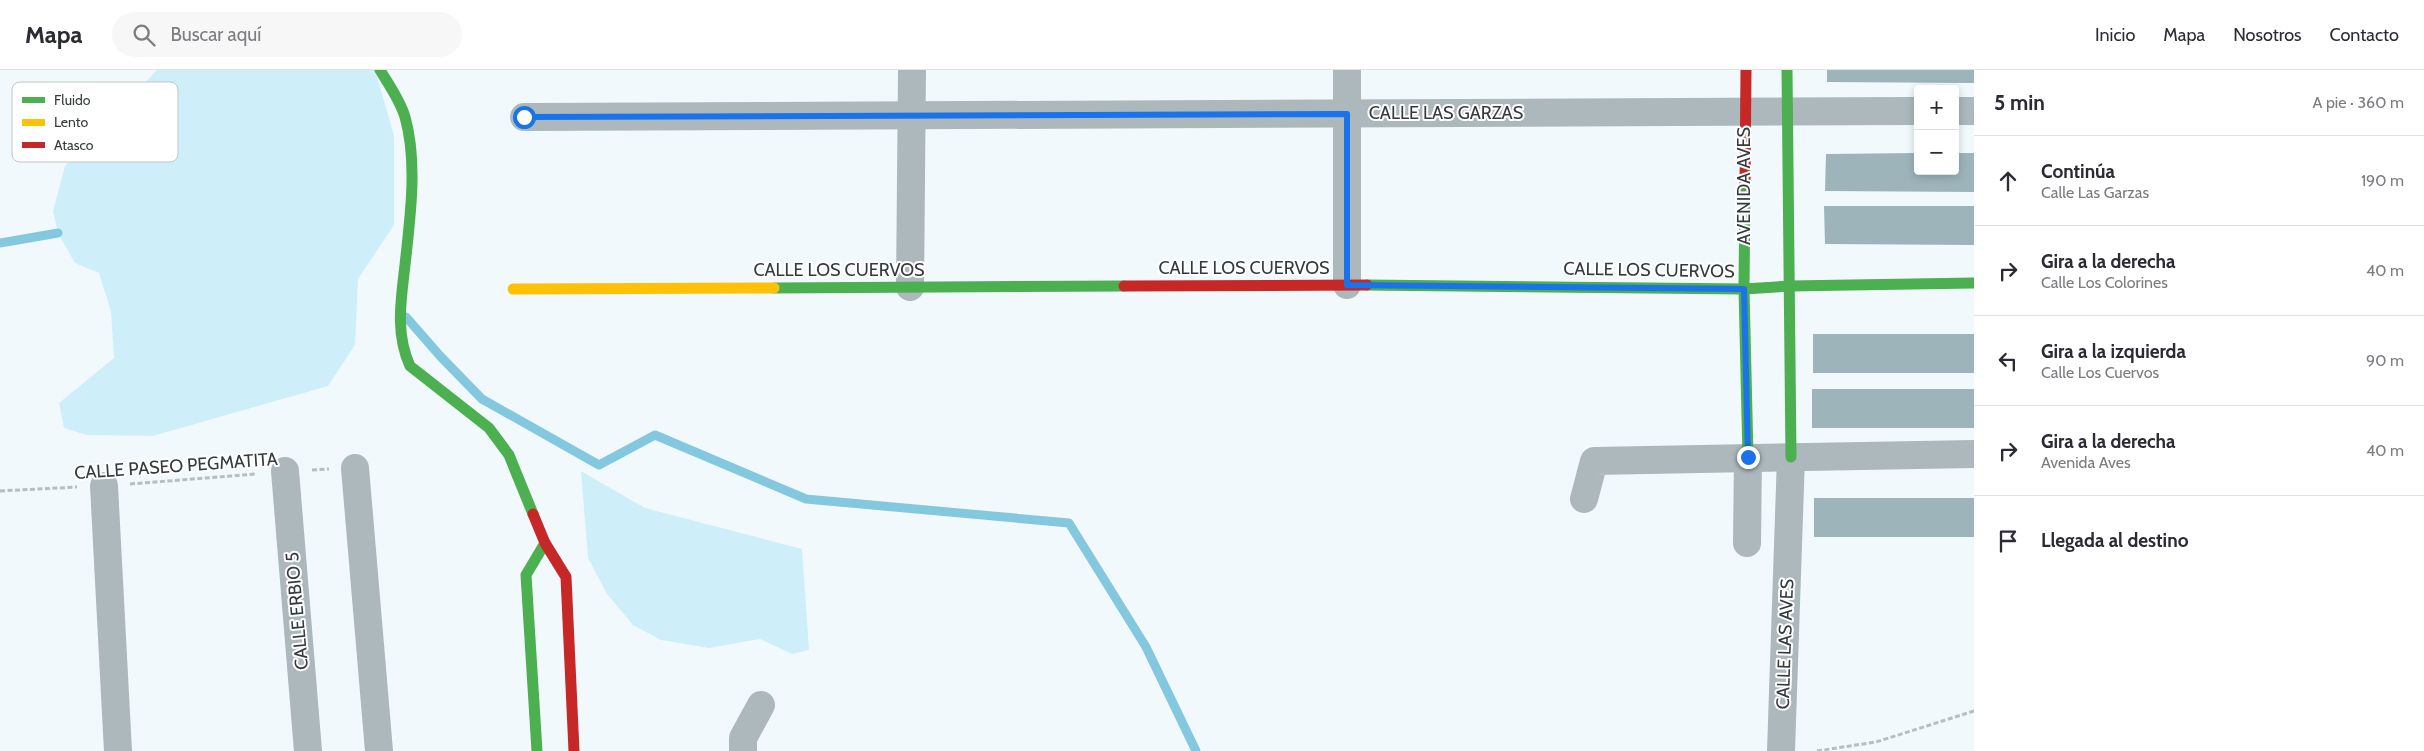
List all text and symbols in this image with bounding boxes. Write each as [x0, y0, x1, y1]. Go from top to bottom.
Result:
search box [112, 12, 462, 57]
text: Mapa [25, 20, 82, 49]
icon: search [130, 21, 158, 49]
text: Buscar aquí [170, 23, 261, 46]
text: Inicio [2095, 24, 2135, 46]
text: Mapa [2163, 24, 2205, 46]
text: Nosotros [2233, 24, 2302, 46]
text: Contacto [2330, 24, 2399, 46]
legend [12, 82, 178, 162]
map controls [1914, 85, 1959, 175]
button: + [1914, 85, 1959, 130]
text: 5 min [1994, 90, 2045, 115]
text: Fluido [54, 91, 91, 109]
text: A pie · 360 m [2312, 93, 2404, 112]
street label: CALLE LAS GARZAS [1369, 102, 1523, 124]
route start [513, 106, 536, 129]
text: Lento [54, 113, 88, 131]
street label: AVENIDA AVES [1733, 127, 1755, 245]
button: − [1914, 130, 1959, 175]
text: Atasco [54, 136, 94, 154]
text: Continúa [2041, 160, 2115, 183]
icon: ahead [1994, 167, 2022, 195]
text: 190 m [2361, 171, 2404, 190]
text: Calle Las Garzas [2041, 183, 2149, 202]
text: Gira a la derecha [2041, 250, 2176, 273]
street label: CALLE LOS CUERVOS [1158, 257, 1330, 279]
icon: right [1994, 257, 2022, 285]
street label: CALLE LOS CUERVOS [1563, 258, 1735, 282]
street label: CALLE LOS CUERVOS [753, 259, 925, 281]
text: 40 m [2366, 261, 2404, 280]
text: Calle Los Colorines [2041, 273, 2168, 292]
text: Gira a la izquierda [2041, 340, 2186, 363]
icon: left [1994, 347, 2022, 375]
text: 90 m [2366, 351, 2404, 370]
text: Calle Los Cuervos [2041, 363, 2159, 382]
text: Gira a la derecha [2041, 430, 2176, 453]
icon: right [1994, 437, 2022, 465]
text: 40 m [2366, 441, 2404, 460]
route end [1737, 446, 1760, 469]
street label: CALLE PASEO PEGMATITA [74, 448, 278, 484]
text: Avenida Aves [2041, 453, 2131, 472]
icon: arrive [1994, 527, 2022, 555]
text: Llegada al destino [2041, 529, 2188, 552]
street label: CALLE ERBIO 5 [281, 551, 313, 671]
street label: CALLE LAS AVES [1772, 578, 1798, 710]

